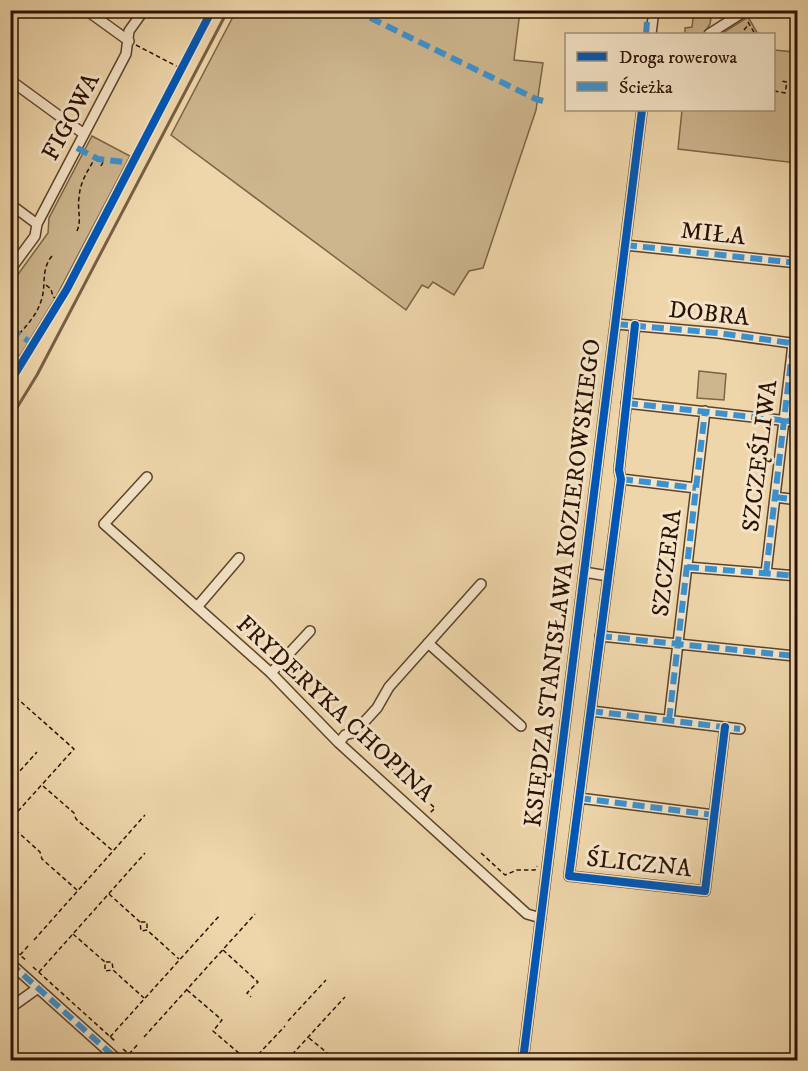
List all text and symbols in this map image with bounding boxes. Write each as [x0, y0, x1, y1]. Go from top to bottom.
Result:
legend [565, 33, 775, 111]
text: Droga rowerowa [619, 47, 737, 69]
street label: FIGOWA [36, 68, 107, 166]
text: Ścieżka [619, 76, 673, 99]
street label: MIŁA [679, 216, 747, 252]
street label: DOBRA [667, 295, 752, 333]
street label: KSIĘDZA STANISŁAWA KOZIEROWSKIEGO [518, 337, 608, 829]
street label: SZCZĘŚLIWA [735, 378, 784, 534]
street label: SZCZERA [646, 507, 689, 618]
street label: FRYDERYKA CHOPINA [230, 609, 441, 809]
street label: ŚLICZNA [585, 843, 694, 885]

